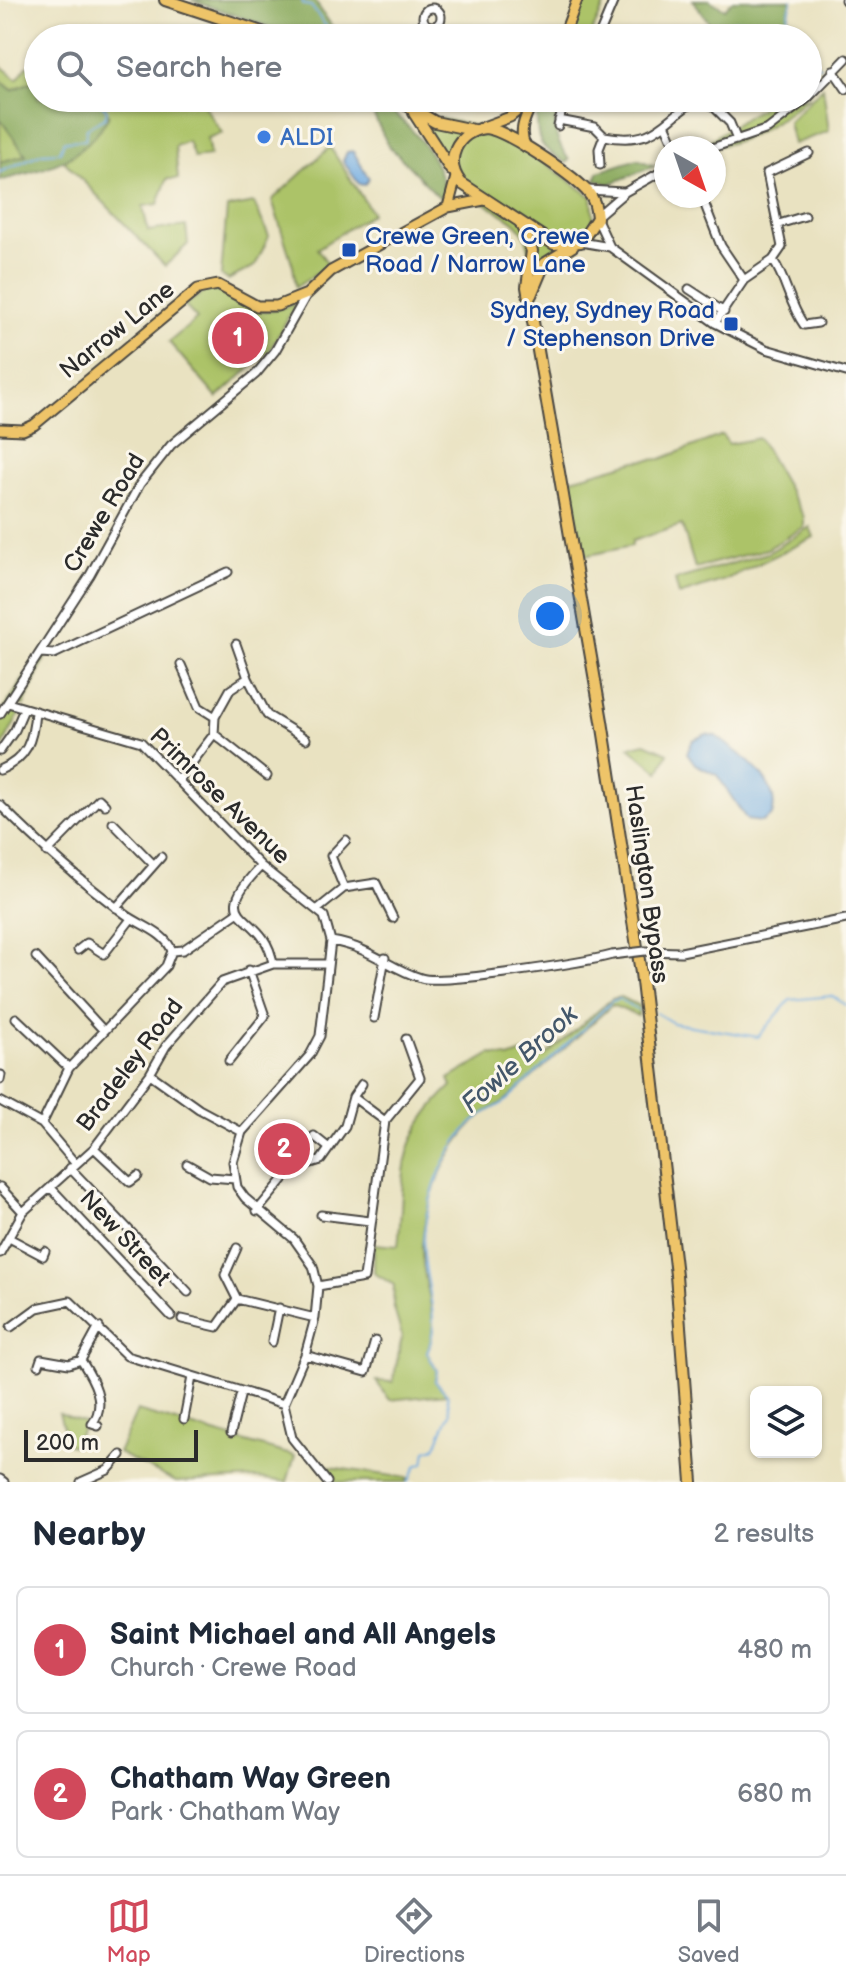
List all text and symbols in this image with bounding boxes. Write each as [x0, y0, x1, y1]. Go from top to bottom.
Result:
search box [24, 24, 822, 112]
icon: search [52, 46, 96, 90]
text: Search here [116, 50, 282, 86]
place label: ALDI [280, 123, 333, 152]
marker: ALDI [255, 128, 273, 146]
north arrow [654, 136, 726, 208]
place label: Crewe Green, Crewe Road / Narrow Lane [365, 222, 590, 279]
marker: Crewe Green, Crewe Road / Narrow Lane [340, 241, 358, 259]
street label: Narrow Lane [54, 275, 180, 385]
place label: Sydney, Sydney Road / Stephenson Drive [490, 296, 715, 353]
pin: 1 [212, 308, 264, 368]
marker: Sydney, Sydney Road / Stephenson Drive [722, 315, 740, 333]
street label: Crewe Road [57, 448, 151, 578]
your location [530, 596, 570, 636]
street label: Primrose Avenue [144, 722, 296, 870]
street label: Haslington Bypass [619, 783, 675, 985]
street label: Bradeley Road [71, 993, 189, 1137]
water label: Fowle Brook [455, 999, 585, 1120]
pin: 2 [258, 1119, 310, 1179]
street label: New Street [73, 1184, 177, 1292]
map controls [750, 1386, 822, 1458]
button: layers [750, 1386, 822, 1458]
scale bar [24, 1426, 198, 1462]
text: 200 m [36, 1430, 99, 1457]
text: Nearby [32, 1514, 146, 1555]
text: 2 results [714, 1519, 814, 1550]
text: Saint Michael and All Angels [110, 1617, 496, 1653]
text: 1 [55, 1635, 65, 1666]
text: 480 m [737, 1635, 812, 1666]
text: Church · Crewe Road [110, 1653, 357, 1684]
text: Chatham Way Green [110, 1761, 391, 1797]
text: 2 [52, 1779, 68, 1810]
text: 680 m [737, 1779, 812, 1810]
text: Park · Chatham Way [110, 1797, 340, 1828]
tab: Map [106, 1894, 151, 1969]
tab: Directions [364, 1894, 465, 1969]
tab: Saved [678, 1894, 740, 1969]

